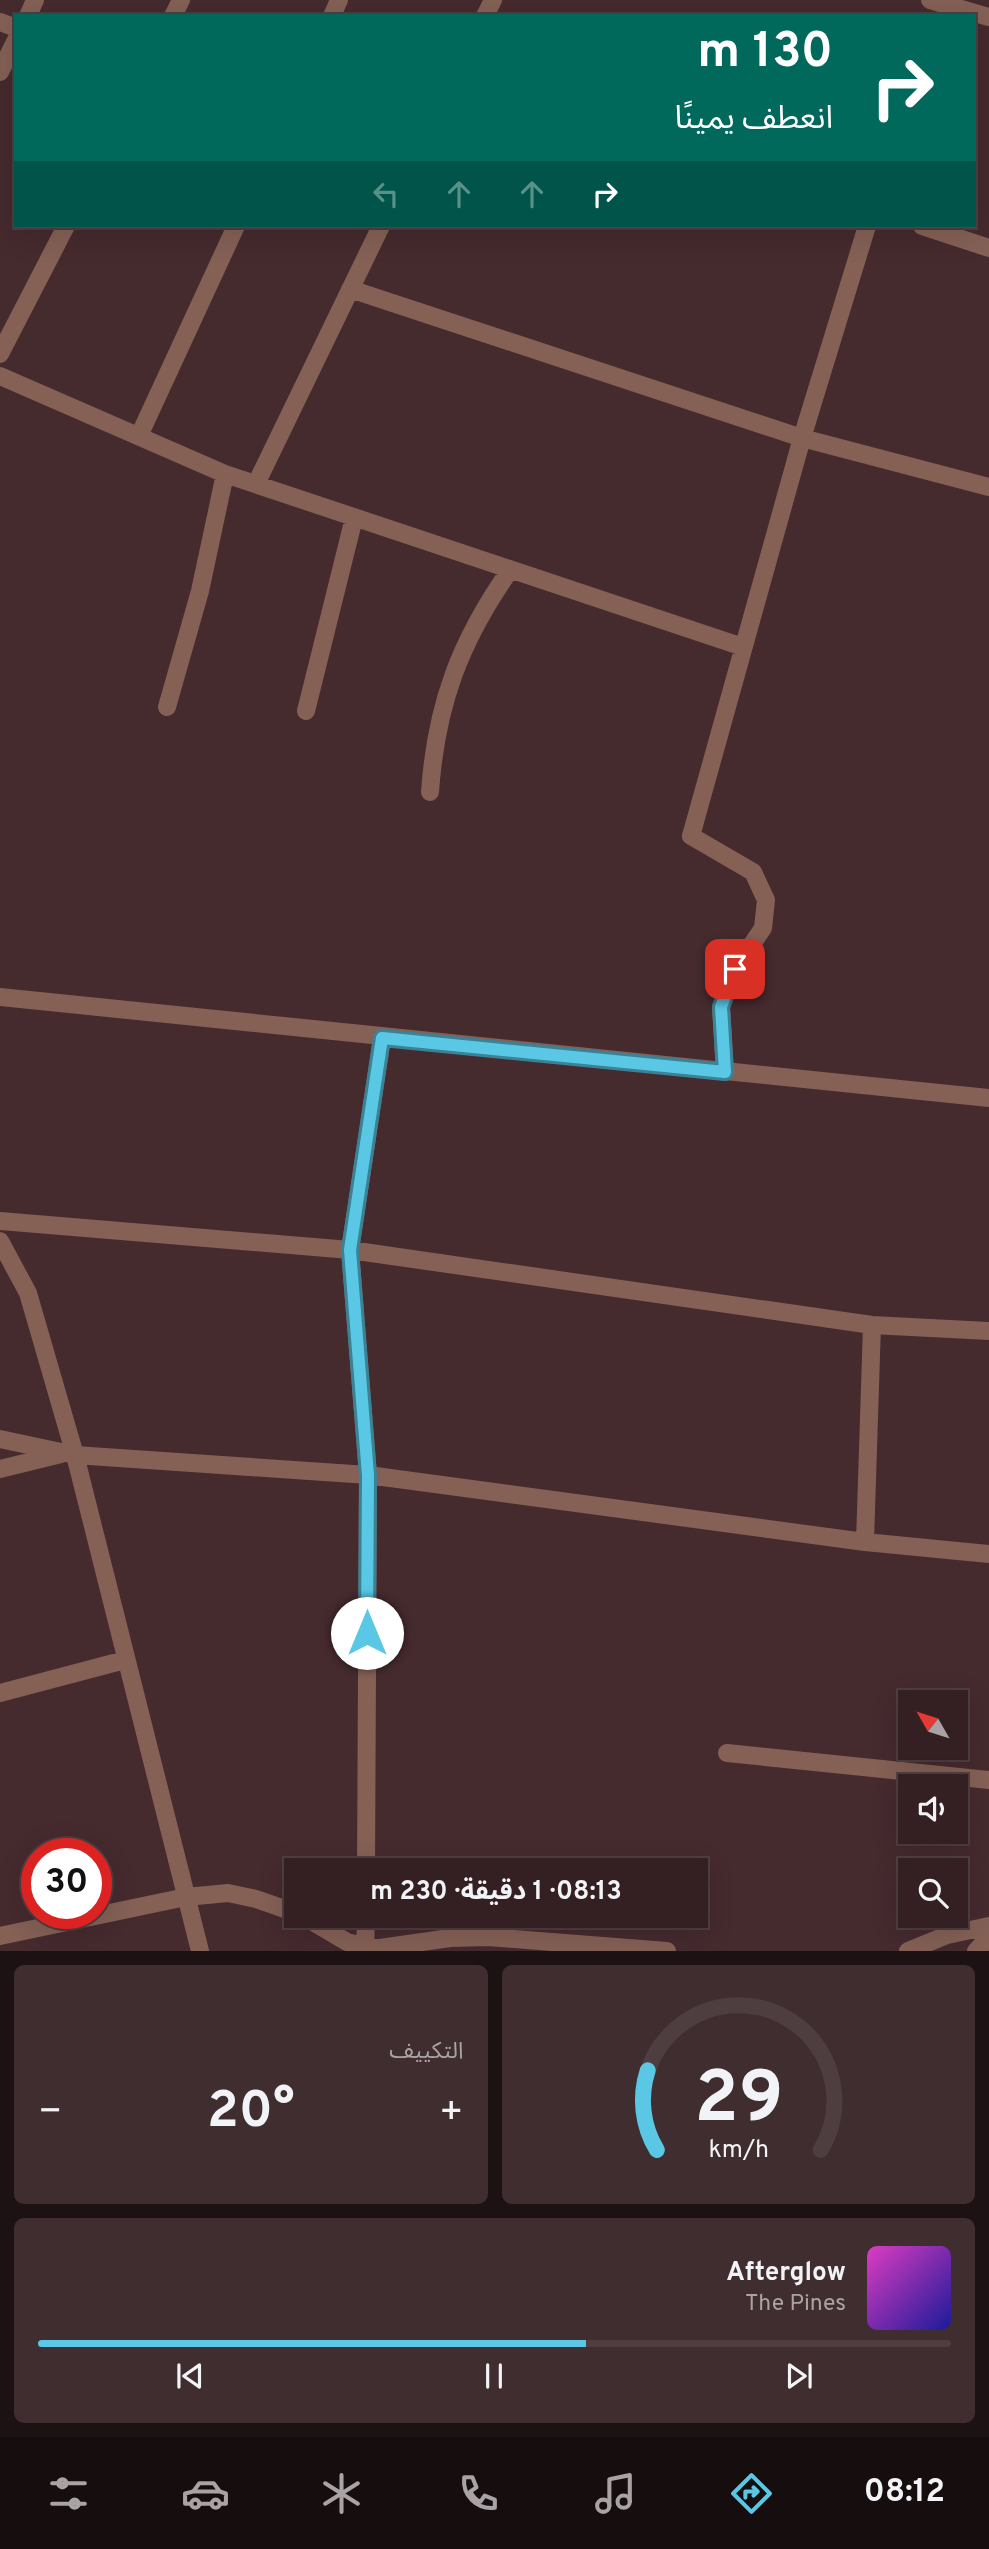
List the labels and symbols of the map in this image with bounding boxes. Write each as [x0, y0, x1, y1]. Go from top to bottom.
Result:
pin [705, 939, 765, 999]
position arrow [330, 1596, 404, 1670]
north arrow [898, 1690, 968, 1760]
speed limit sign: 30 [21, 1838, 112, 1929]

